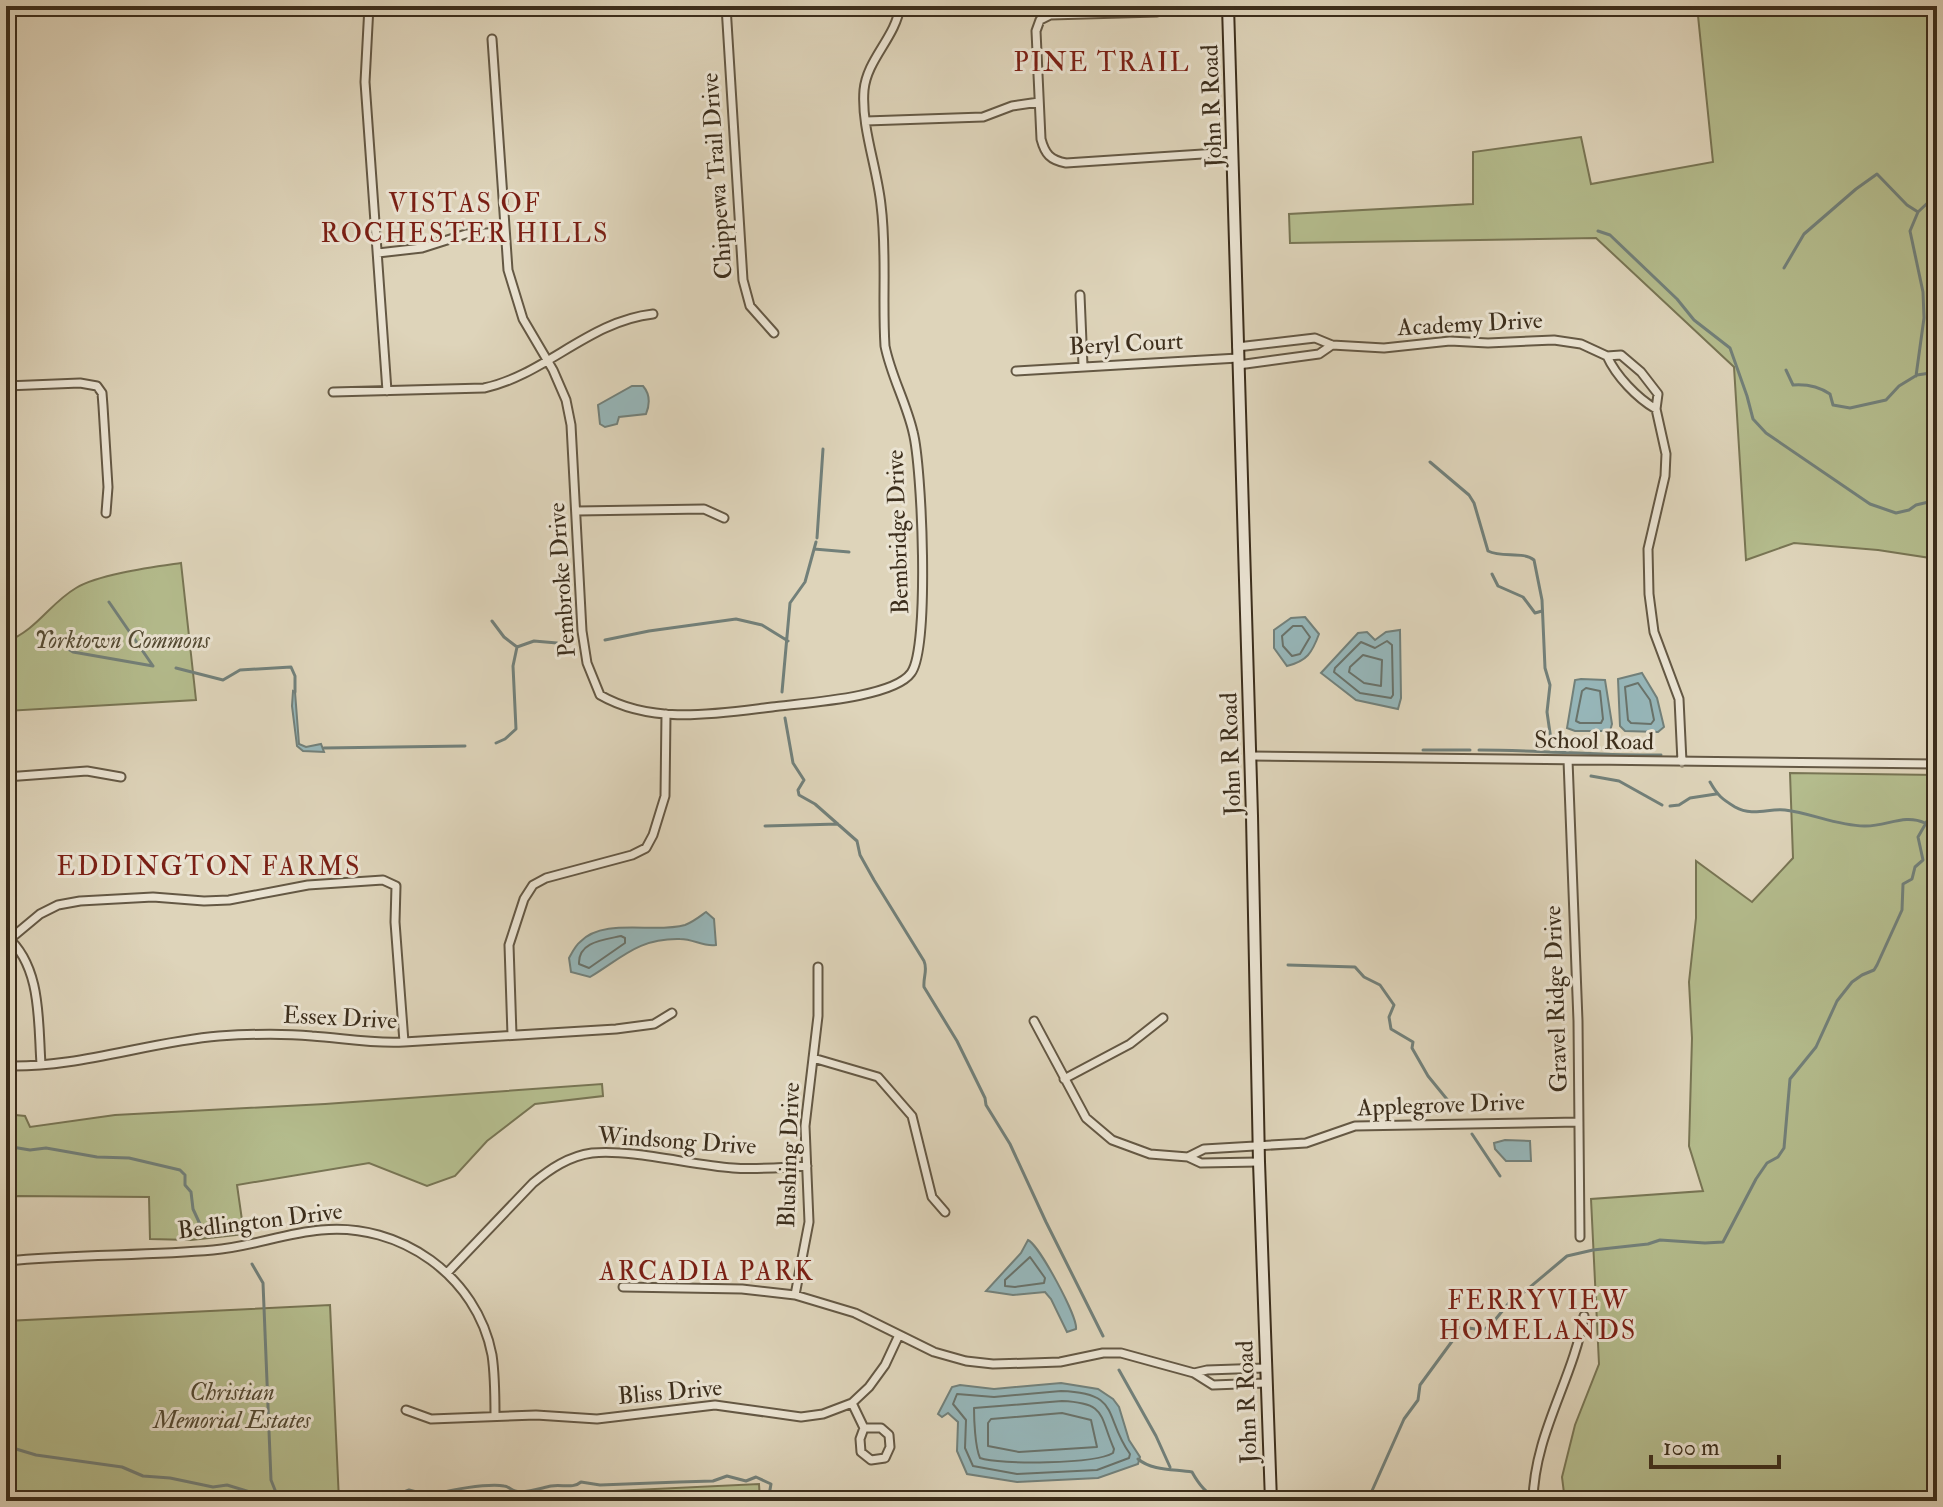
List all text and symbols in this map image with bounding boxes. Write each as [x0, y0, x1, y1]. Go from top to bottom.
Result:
street label: John R Road [1194, 44, 1230, 169]
district label: PINE TRAIL [1014, 47, 1190, 79]
street label: Chippewa Trail Drive [694, 72, 740, 280]
district label: VISTAS OF ROCHESTER HILLS [321, 188, 609, 250]
street label: Academy Drive [1396, 305, 1543, 343]
street label: Beryl Court [1068, 326, 1184, 362]
street label: Bembridge Drive [880, 449, 916, 615]
street label: Pembroke Drive [541, 502, 583, 658]
park label: Yorktown Commons [34, 625, 210, 656]
street label: John R Road [1213, 692, 1249, 817]
street label: School Road [1534, 724, 1654, 758]
district label: EDDINGTON FARMS [57, 851, 361, 883]
street label: Gravel Ridge Drive [1537, 905, 1575, 1093]
street label: Essex Drive [282, 1000, 398, 1036]
street label: Blushing Drive [771, 1082, 807, 1228]
street label: Applegrove Drive [1356, 1087, 1525, 1123]
street label: Windsong Drive [596, 1120, 757, 1162]
street label: Bedlington Drive [176, 1196, 344, 1246]
district label: ARCADIA PARK [598, 1256, 815, 1288]
district label: FERRYVIEW HOMELANDS [1439, 1285, 1637, 1347]
street label: John R Road [1229, 1340, 1265, 1465]
street label: Bliss Drive [617, 1372, 723, 1412]
park label: Christian Memorial Estates [151, 1377, 311, 1436]
scale bar [1651, 1419, 1779, 1469]
text: 100 m [1663, 1432, 1720, 1463]

